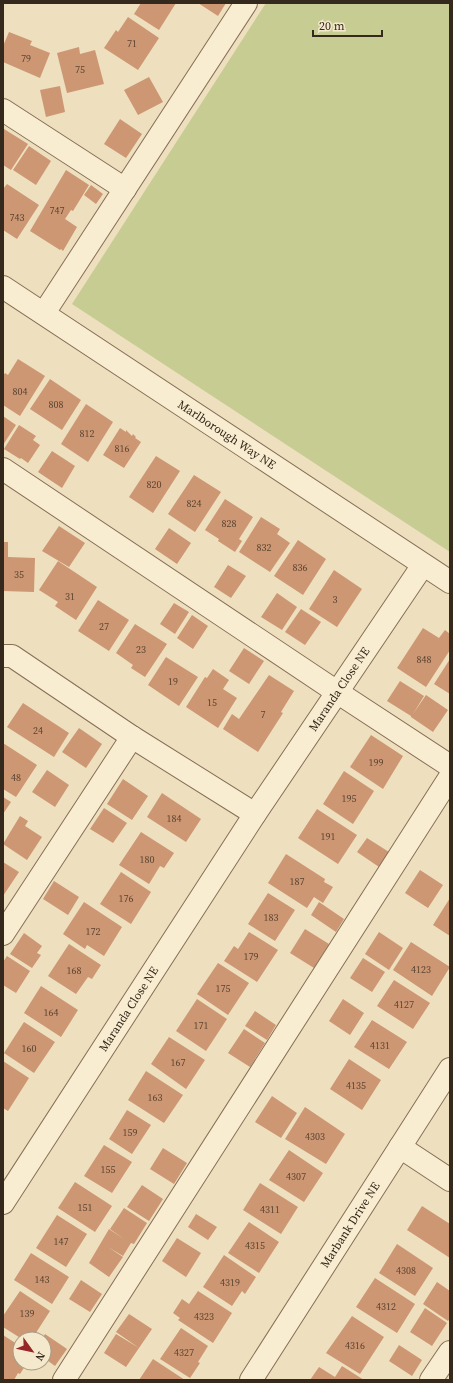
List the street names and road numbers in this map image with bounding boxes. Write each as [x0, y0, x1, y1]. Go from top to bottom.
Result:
street label: Marlborough Way NE [175, 396, 279, 473]
street label: Maranda Close NE [305, 644, 373, 734]
street label: Maranda Close NE [95, 963, 162, 1055]
street label: Marbank Drive NE [317, 1179, 384, 1271]

